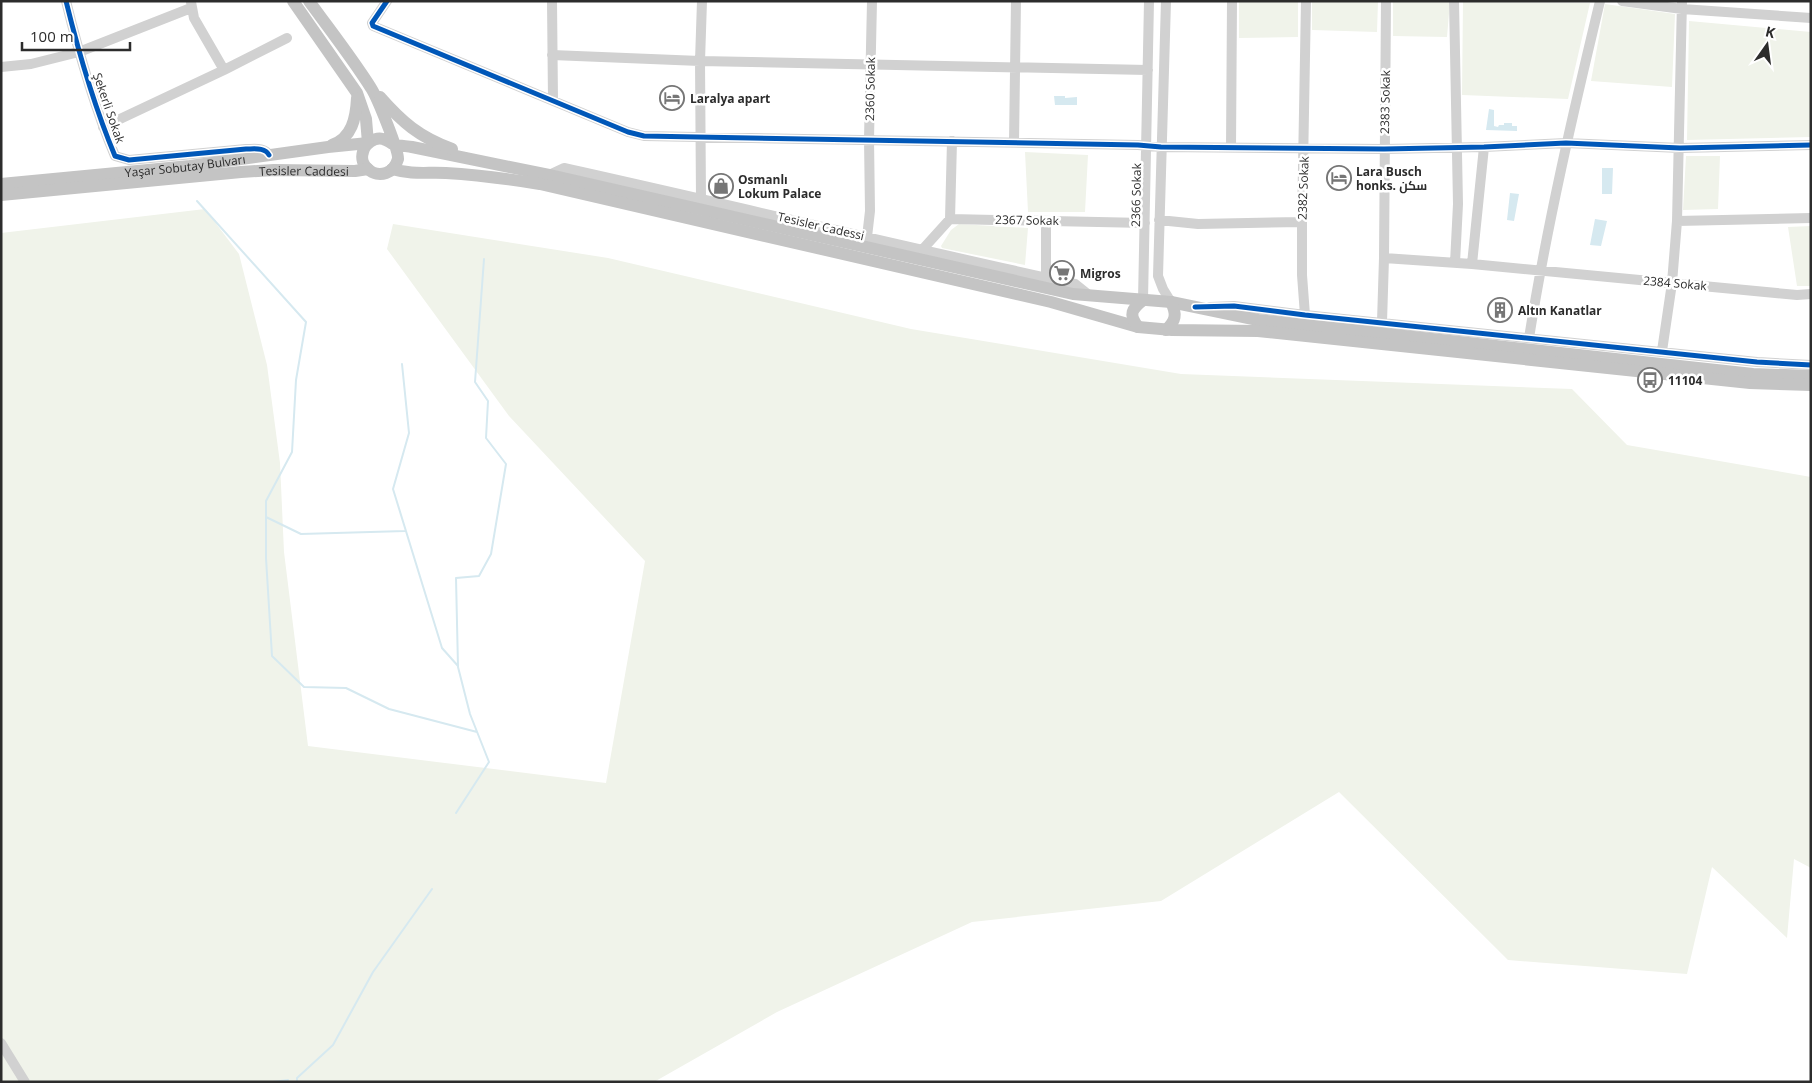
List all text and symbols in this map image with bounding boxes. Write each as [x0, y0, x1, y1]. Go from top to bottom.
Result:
scale bar [22, 20, 130, 52]
north arrow [1742, 20, 1792, 70]
text: K [1763, 22, 1778, 42]
text: 100 m [30, 26, 74, 46]
street label: 2360 Sokak [861, 56, 879, 121]
street label: 2383 Sokak [1376, 69, 1394, 134]
street label: Şekerli Sokak [89, 70, 129, 146]
hotel icon: Laralya apart [659, 85, 685, 111]
place label: Laralya apart [690, 90, 770, 107]
street label: Yaşar Sobutay Bulvarı [124, 150, 246, 181]
street label: 2382 Sokak [1293, 155, 1313, 220]
street label: Tesisler Caddesi [258, 161, 349, 179]
street label: 2366 Sokak [1127, 162, 1145, 227]
place label: Lara Busch honks. سكن [1356, 163, 1427, 194]
hotel icon: Lara Busch honks. سكن [1326, 165, 1352, 191]
place label: Osmanlı Lokum Palace [738, 171, 821, 202]
shop icon: Osmanlı Lokum Palace [708, 173, 734, 199]
street label: Tesisler Cadessi [776, 208, 866, 244]
street label: 2367 Sokak [995, 211, 1060, 229]
supermarket icon: Migros [1049, 260, 1075, 286]
place label: Migros [1080, 265, 1121, 282]
street label: 2384 Sokak [1643, 272, 1708, 294]
building icon: Altın Kanatlar [1487, 297, 1513, 323]
place label: Altın Kanatlar [1518, 302, 1602, 319]
bus stop icon: 11104 [1637, 367, 1663, 393]
place label: 11104 [1668, 372, 1702, 389]

